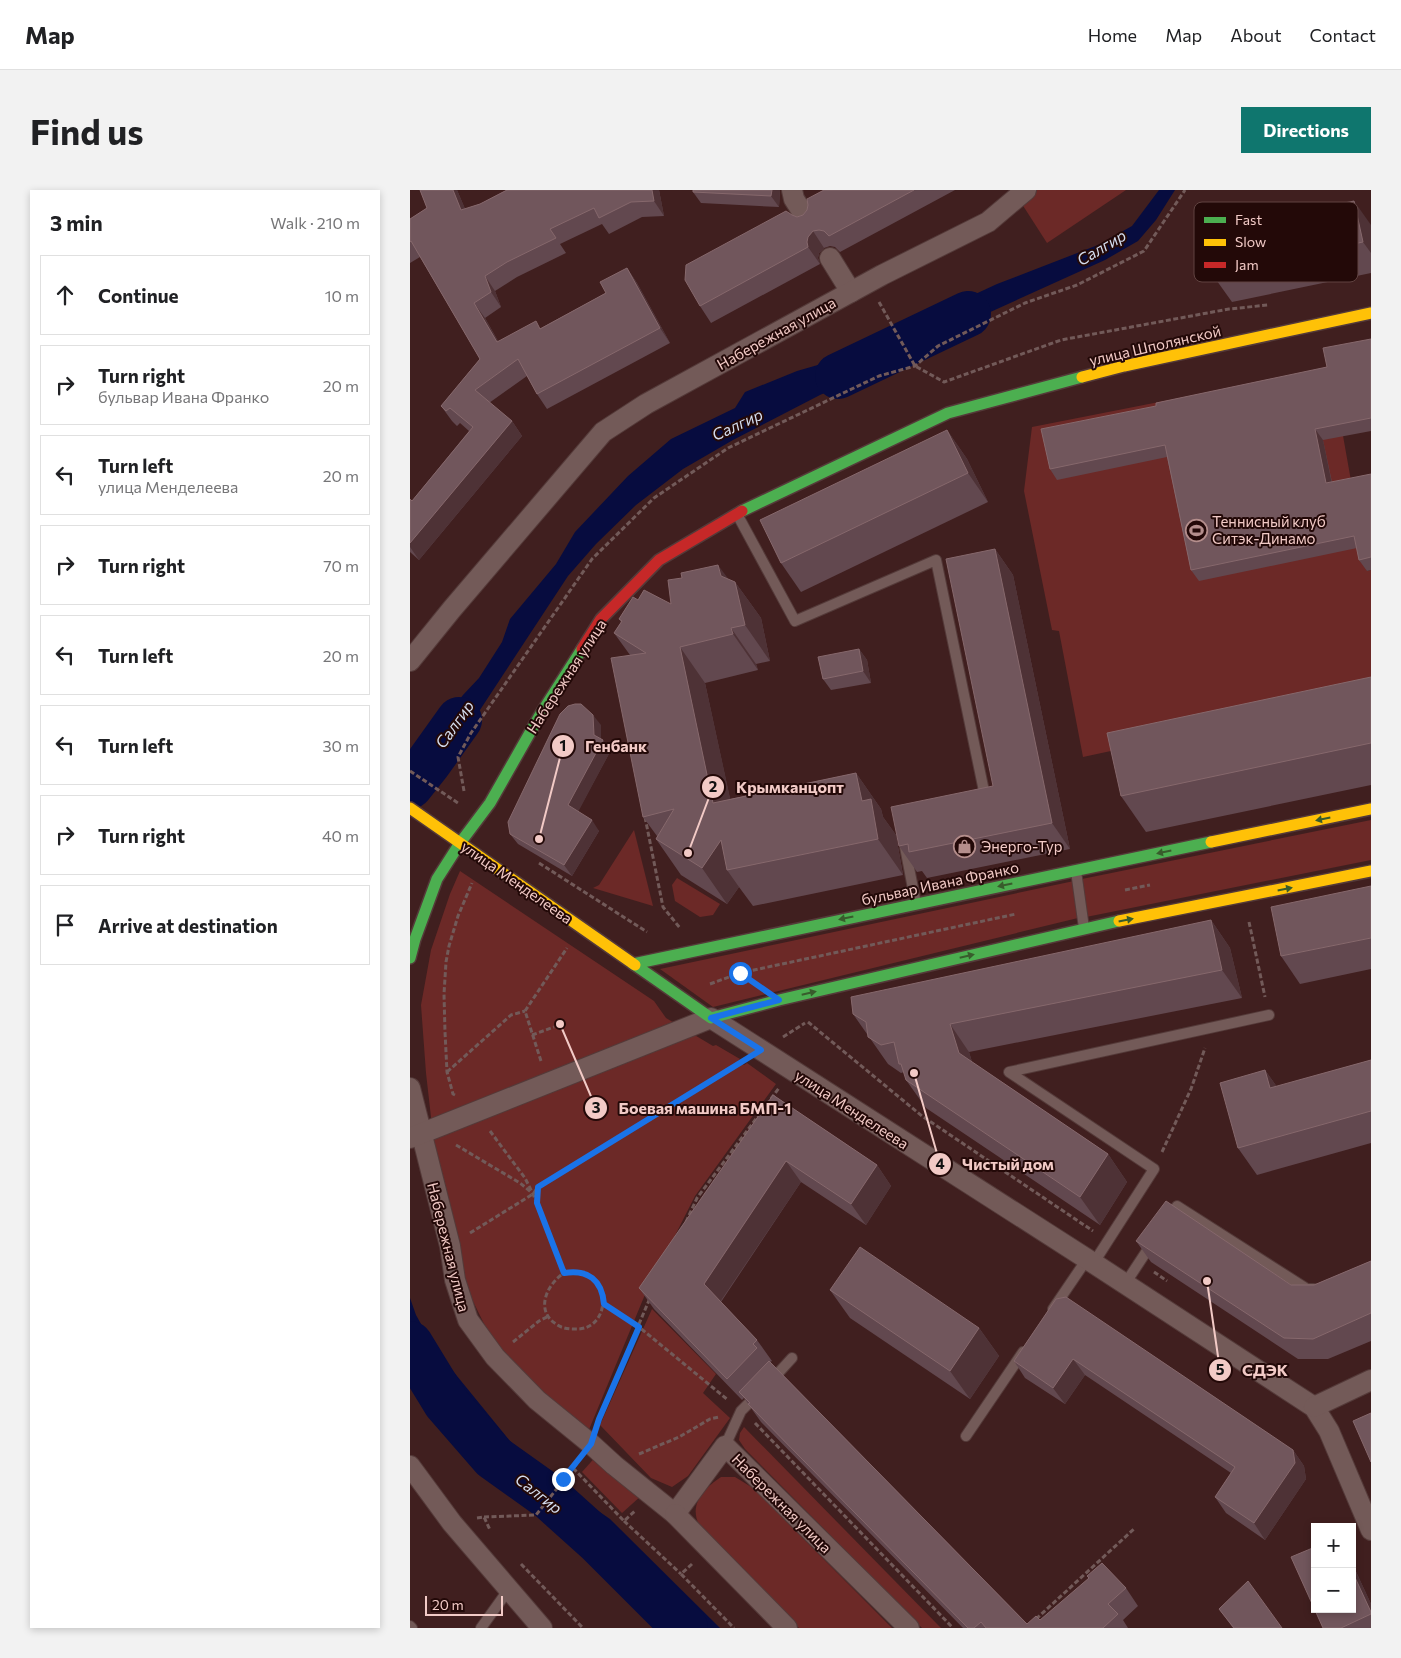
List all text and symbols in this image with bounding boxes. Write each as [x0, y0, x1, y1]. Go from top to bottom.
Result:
text: Map [25, 20, 75, 49]
text: Home [1088, 24, 1137, 46]
text: Map [1165, 24, 1202, 46]
text: About [1230, 24, 1282, 46]
text: Contact [1310, 24, 1376, 46]
button: Directions [1241, 107, 1371, 153]
text: Find us [30, 109, 144, 152]
legend [1194, 202, 1358, 282]
text: 3 min [50, 210, 103, 235]
text: Fast [1235, 211, 1262, 228]
text: Walk · 210 m [270, 213, 360, 232]
water label: Салгир [1073, 225, 1129, 269]
text: Slow [1235, 233, 1266, 250]
text: Jam [1235, 256, 1259, 273]
icon: ahead [51, 281, 79, 309]
text: Continue [98, 284, 178, 307]
text: 10 m [325, 286, 359, 305]
street label: Набережная улица [714, 293, 838, 373]
street label: улица Шполянской [1087, 321, 1223, 369]
text: Turn right [98, 364, 185, 387]
icon: right [51, 371, 79, 399]
text: 20 m [323, 376, 359, 395]
text: бульвар Ивана Франко [98, 387, 269, 406]
water label: Салгир [708, 404, 766, 444]
text: Turn left [98, 454, 173, 477]
icon: left [51, 461, 79, 489]
text: 20 m [323, 466, 359, 485]
text: улица Менделеева [98, 477, 238, 496]
place label: Теннисный клуб Ситэк-Динамо [1212, 512, 1326, 547]
sports icon: Теннисный клуб Ситэк-Динамо [1184, 518, 1208, 542]
icon: right [51, 551, 79, 579]
text: Turn right [98, 554, 185, 577]
text: 70 m [323, 556, 359, 575]
street label: Набережная улица [522, 615, 610, 737]
icon: left [51, 641, 79, 669]
text: Turn left [98, 644, 173, 667]
text: 20 m [323, 646, 359, 665]
water label: Салгир [431, 696, 477, 752]
callout: Генбанк [550, 730, 658, 761]
icon: left [51, 731, 79, 759]
text: Turn left [98, 734, 173, 757]
text: 30 m [322, 736, 359, 755]
text: 1 [560, 736, 566, 754]
text: Генбанк [585, 736, 647, 755]
callout: Крымканцопт [701, 772, 854, 803]
text: 2 [709, 777, 717, 795]
text: Крымканцопт [736, 777, 844, 796]
one-way arrow [1316, 815, 1331, 823]
icon: right [51, 821, 79, 849]
text: Turn right [98, 824, 185, 847]
text: 40 m [322, 826, 359, 845]
shop icon: Энерго-Тур [953, 834, 977, 858]
street label: улица Менделеева [458, 837, 576, 927]
place label: Энерго-Тур [981, 837, 1063, 855]
one-way arrow [1156, 848, 1172, 856]
street label: бульвар Ивана Франко [860, 857, 1020, 908]
one-way arrow [997, 881, 1013, 889]
one-way arrow [1277, 884, 1293, 892]
icon: arrive [51, 911, 79, 939]
text: Arrive at destination [98, 914, 278, 937]
one-way arrow [838, 915, 854, 923]
one-way arrow [1118, 916, 1133, 924]
one-way arrow [960, 952, 975, 960]
route start [729, 962, 752, 985]
one-way arrow [801, 989, 816, 997]
street label: улица Менделеева [792, 1066, 912, 1152]
callout: Боевая машина БМП-1 [583, 1092, 801, 1123]
text: 3 [592, 1098, 601, 1116]
text: Боевая машина БМП-1 [619, 1098, 791, 1117]
callout: Чистый дом [927, 1149, 1064, 1180]
text: 4 [935, 1154, 945, 1172]
text: Чистый дом [962, 1154, 1054, 1173]
street label: Набережная улица [424, 1180, 474, 1314]
callout: СДЭК [1207, 1355, 1298, 1386]
text: 5 [1216, 1360, 1225, 1378]
text: СДЭК [1242, 1360, 1288, 1379]
street label: Набережная улица [729, 1450, 835, 1556]
route end [552, 1468, 575, 1491]
water label: Салгир [512, 1469, 566, 1517]
map controls [1311, 1523, 1356, 1613]
button: + [1311, 1523, 1356, 1568]
button: − [1311, 1568, 1356, 1613]
scale bar [425, 1593, 502, 1616]
text: 20 m [432, 1596, 464, 1613]

